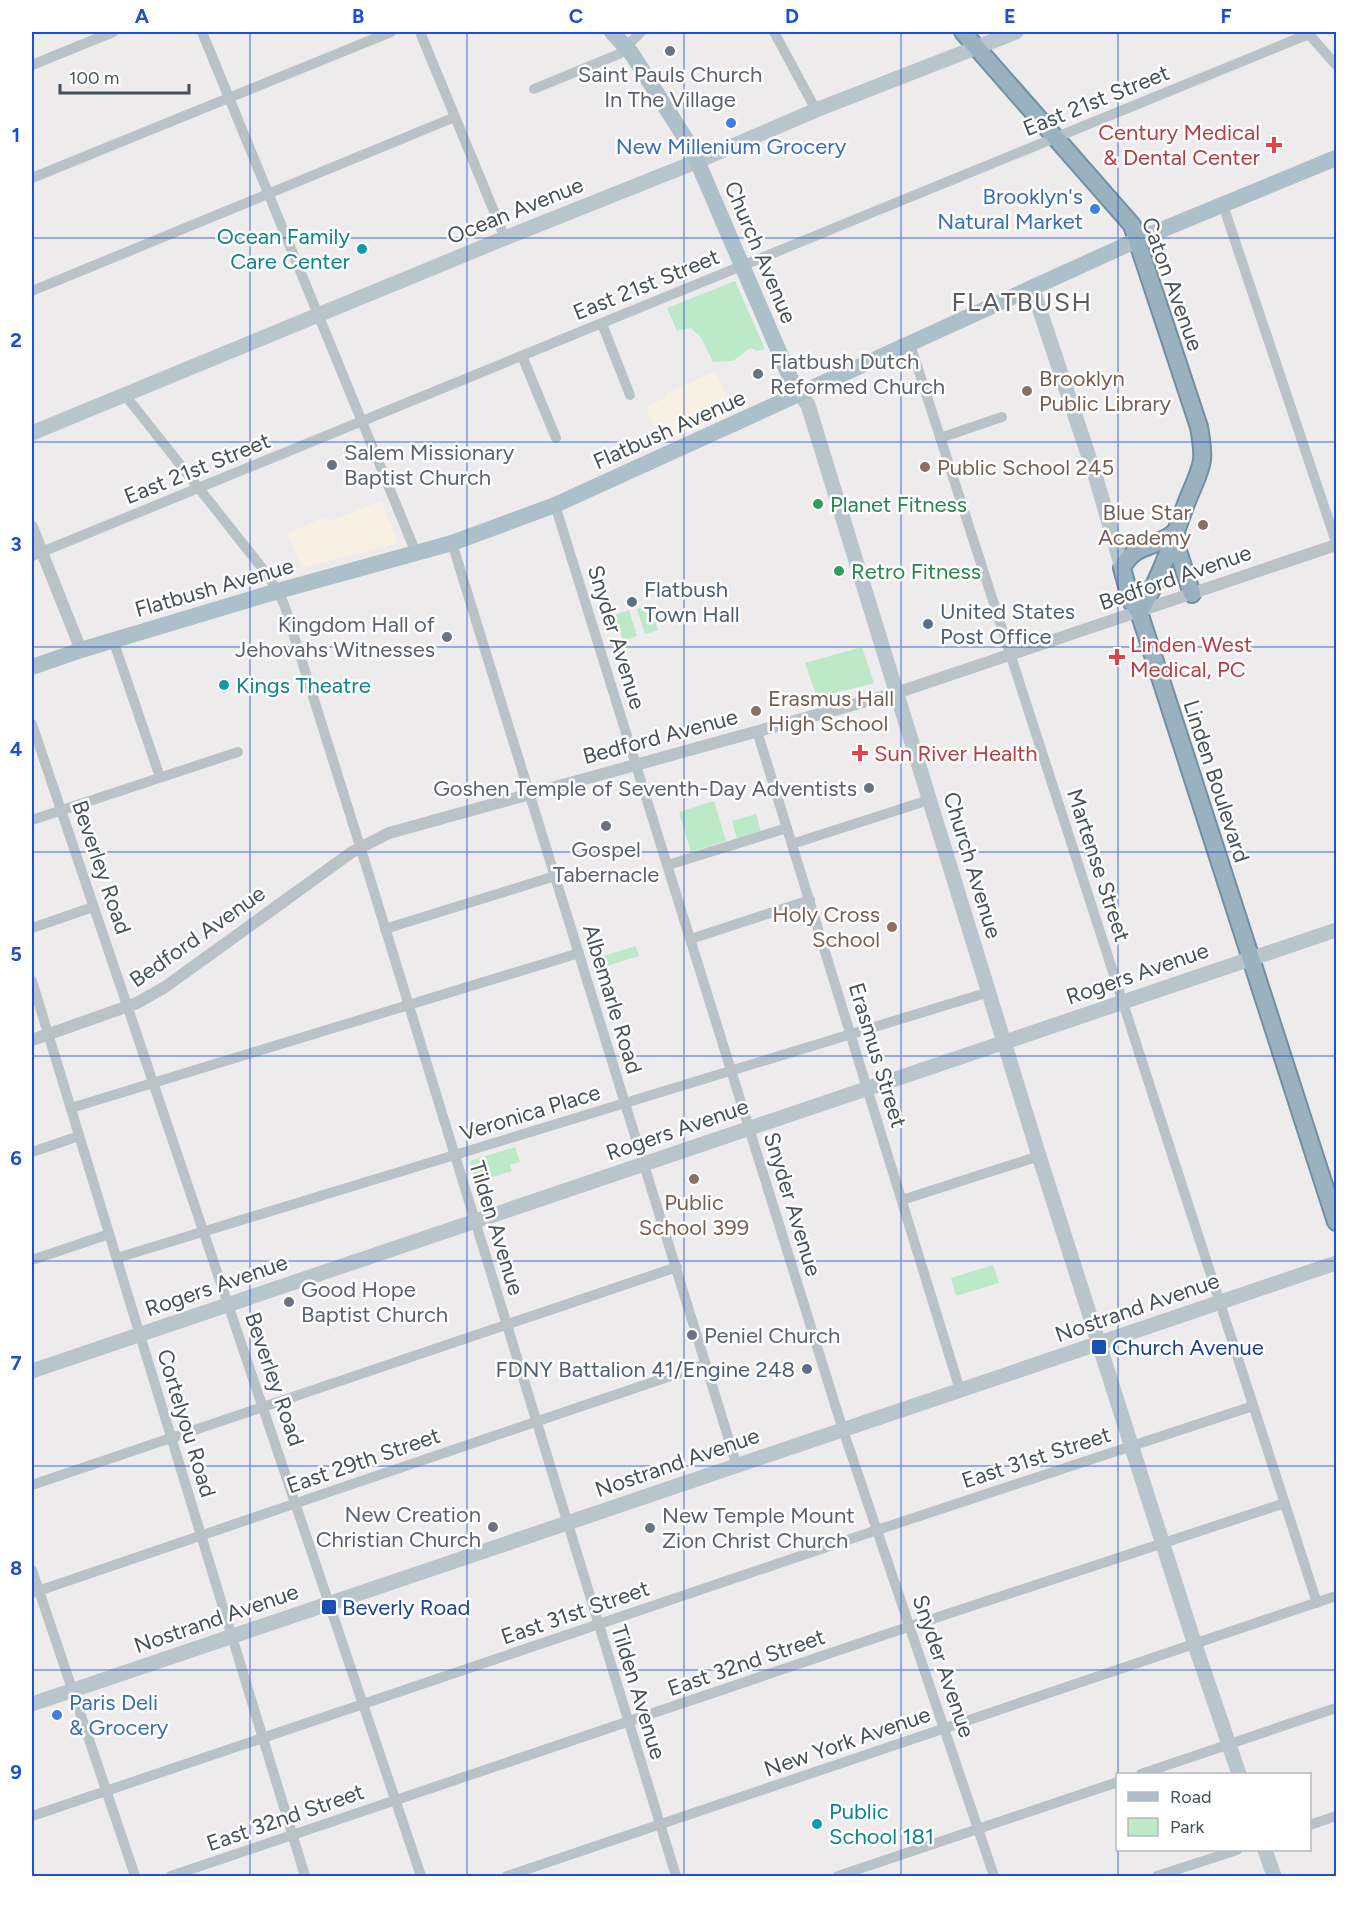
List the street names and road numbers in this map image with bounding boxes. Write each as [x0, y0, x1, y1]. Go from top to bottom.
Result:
street label: East 21st Street [1019, 59, 1173, 142]
street label: Ocean Avenue [443, 171, 587, 250]
street label: Church Avenue [718, 177, 803, 327]
street label: Caton Avenue [1136, 214, 1209, 355]
street label: East 21st Street [569, 243, 723, 326]
street label: Flatbush Avenue [589, 384, 750, 475]
street label: East 21st Street [120, 427, 274, 510]
street label: Bedford Avenue [1095, 539, 1255, 616]
street label: Flatbush Avenue [132, 552, 297, 623]
street label: Snyder Avenue [582, 562, 651, 712]
street label: Linden Boulevard [1178, 697, 1256, 866]
street label: Bedford Avenue [580, 703, 741, 770]
street label: Martense Street [1061, 785, 1136, 945]
street label: Church Avenue [937, 789, 1008, 942]
street label: Beverley Road [66, 797, 137, 938]
street label: Bedford Avenue [124, 880, 270, 993]
street label: Albemarle Road [577, 921, 648, 1077]
street label: Rogers Avenue [1062, 936, 1212, 1010]
street label: Erasmus Street [843, 979, 912, 1131]
street label: Veronica Place [457, 1078, 604, 1147]
street label: Rogers Avenue [602, 1092, 752, 1166]
street label: Snyder Avenue [758, 1129, 827, 1279]
street label: Tilden Avenue [463, 1158, 530, 1299]
street label: Rogers Avenue [141, 1248, 291, 1322]
street label: Nostrand Avenue [1051, 1267, 1223, 1348]
street label: Beverley Road [239, 1309, 310, 1450]
street label: Cortelyou Road [151, 1346, 222, 1501]
street label: East 31st Street [958, 1421, 1114, 1494]
street label: East 29th Street [283, 1422, 443, 1499]
street label: Nostrand Avenue [591, 1422, 763, 1503]
street label: East 31st Street [498, 1574, 653, 1650]
street label: Nostrand Avenue [130, 1578, 302, 1659]
street label: Snyder Avenue [906, 1591, 981, 1741]
street label: Tilden Avenue [605, 1622, 672, 1763]
street label: East 32nd Street [664, 1623, 828, 1702]
street label: New York Avenue [760, 1700, 934, 1783]
street label: East 32nd Street [203, 1778, 367, 1857]

